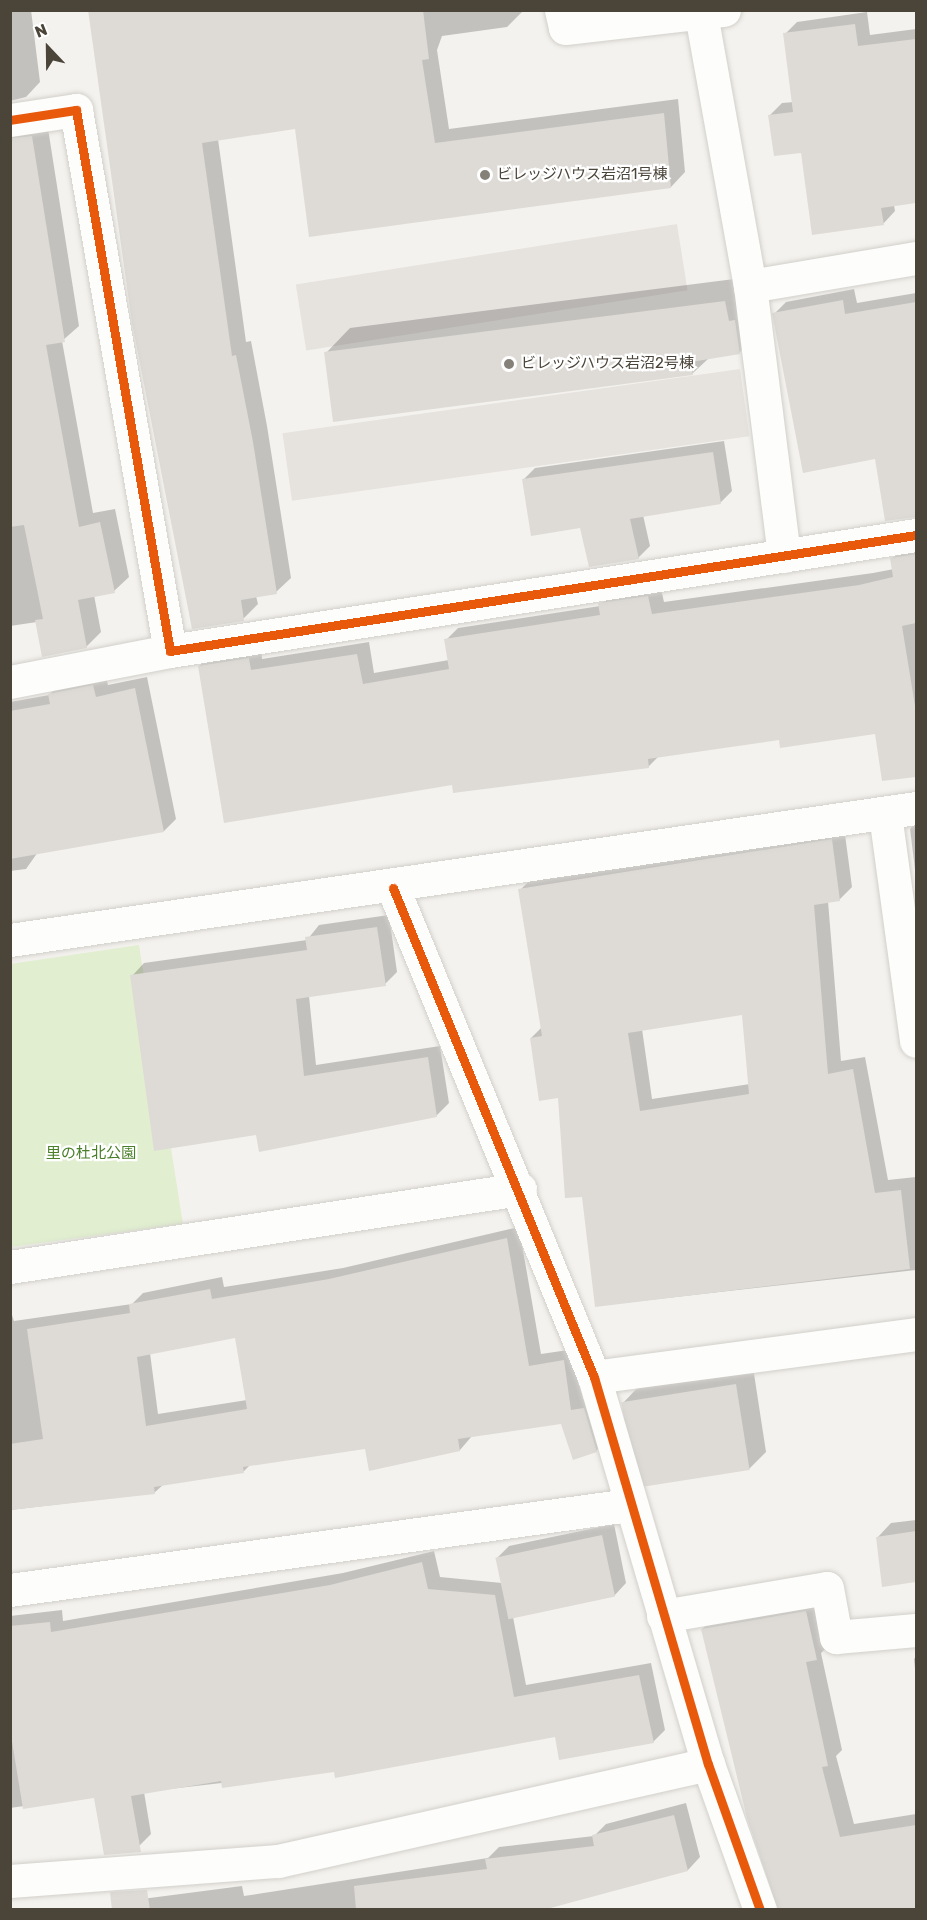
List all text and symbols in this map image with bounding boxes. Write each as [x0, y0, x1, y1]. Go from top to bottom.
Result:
north arrow [18, 18, 78, 78]
text: N [32, 20, 50, 42]
place label: ビレッジハウス岩沼1号棟 [497, 166, 668, 184]
marker: ビレッジハウス岩沼1号棟 [478, 168, 492, 182]
place label: ビレッジハウス岩沼2号棟 [521, 355, 695, 373]
marker: ビレッジハウス岩沼2号棟 [502, 357, 516, 371]
park label: 里の杜北公園 [46, 1145, 136, 1163]

